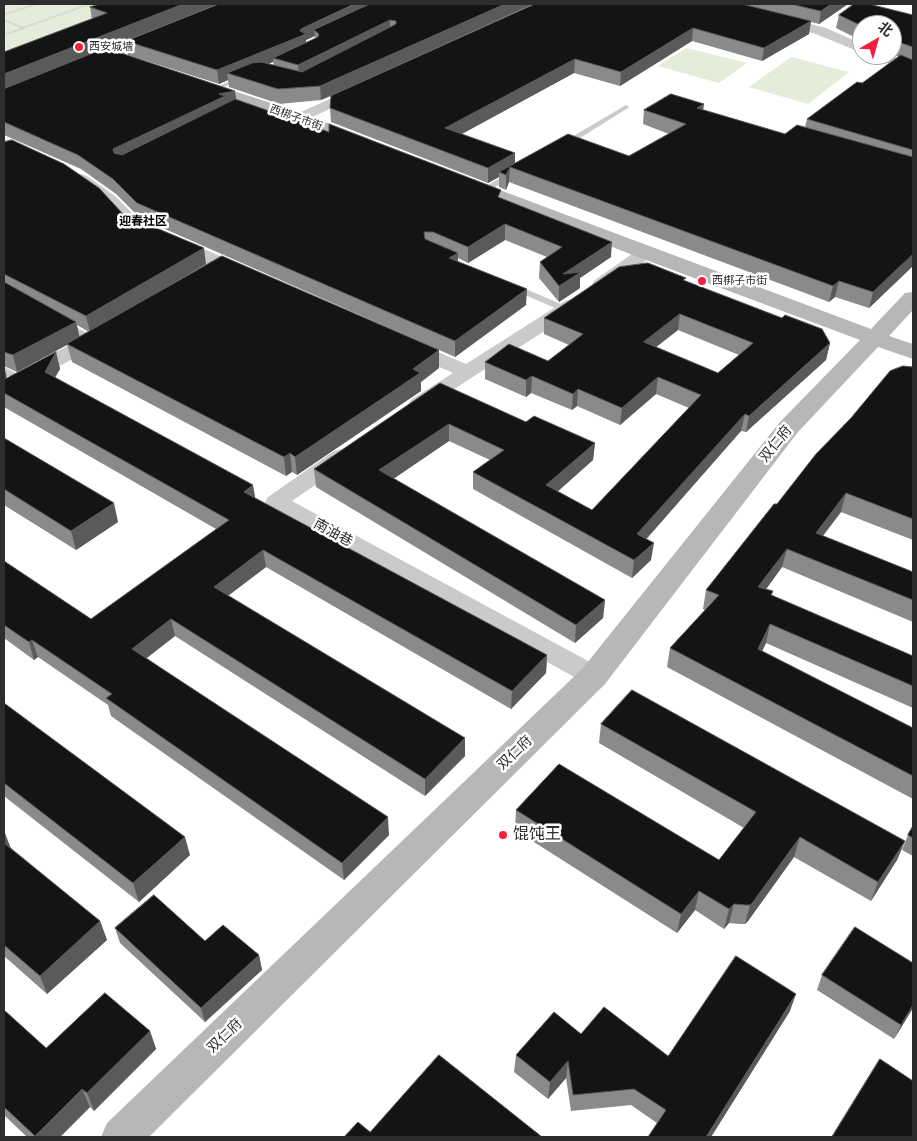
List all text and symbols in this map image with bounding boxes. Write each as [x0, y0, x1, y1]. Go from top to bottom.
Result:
north arrow [852, 15, 902, 65]
text: 北 [875, 18, 896, 40]
place label: 西安城墙 [89, 40, 133, 54]
marker: 西安城墙 [73, 41, 85, 53]
street label: 西梆子市街 [268, 102, 324, 134]
district label: 迎春社区 [119, 215, 167, 229]
place label: 西梆子市街 [712, 274, 767, 288]
marker: 西梆子市街 [696, 275, 708, 287]
street label: 双仁府 [756, 422, 796, 466]
street label: 南油巷 [311, 515, 355, 551]
street label: 双仁府 [494, 732, 536, 774]
place label: 馄饨王 [513, 825, 561, 845]
marker: 馄饨王 [497, 829, 509, 841]
street label: 双仁府 [204, 1015, 246, 1057]

